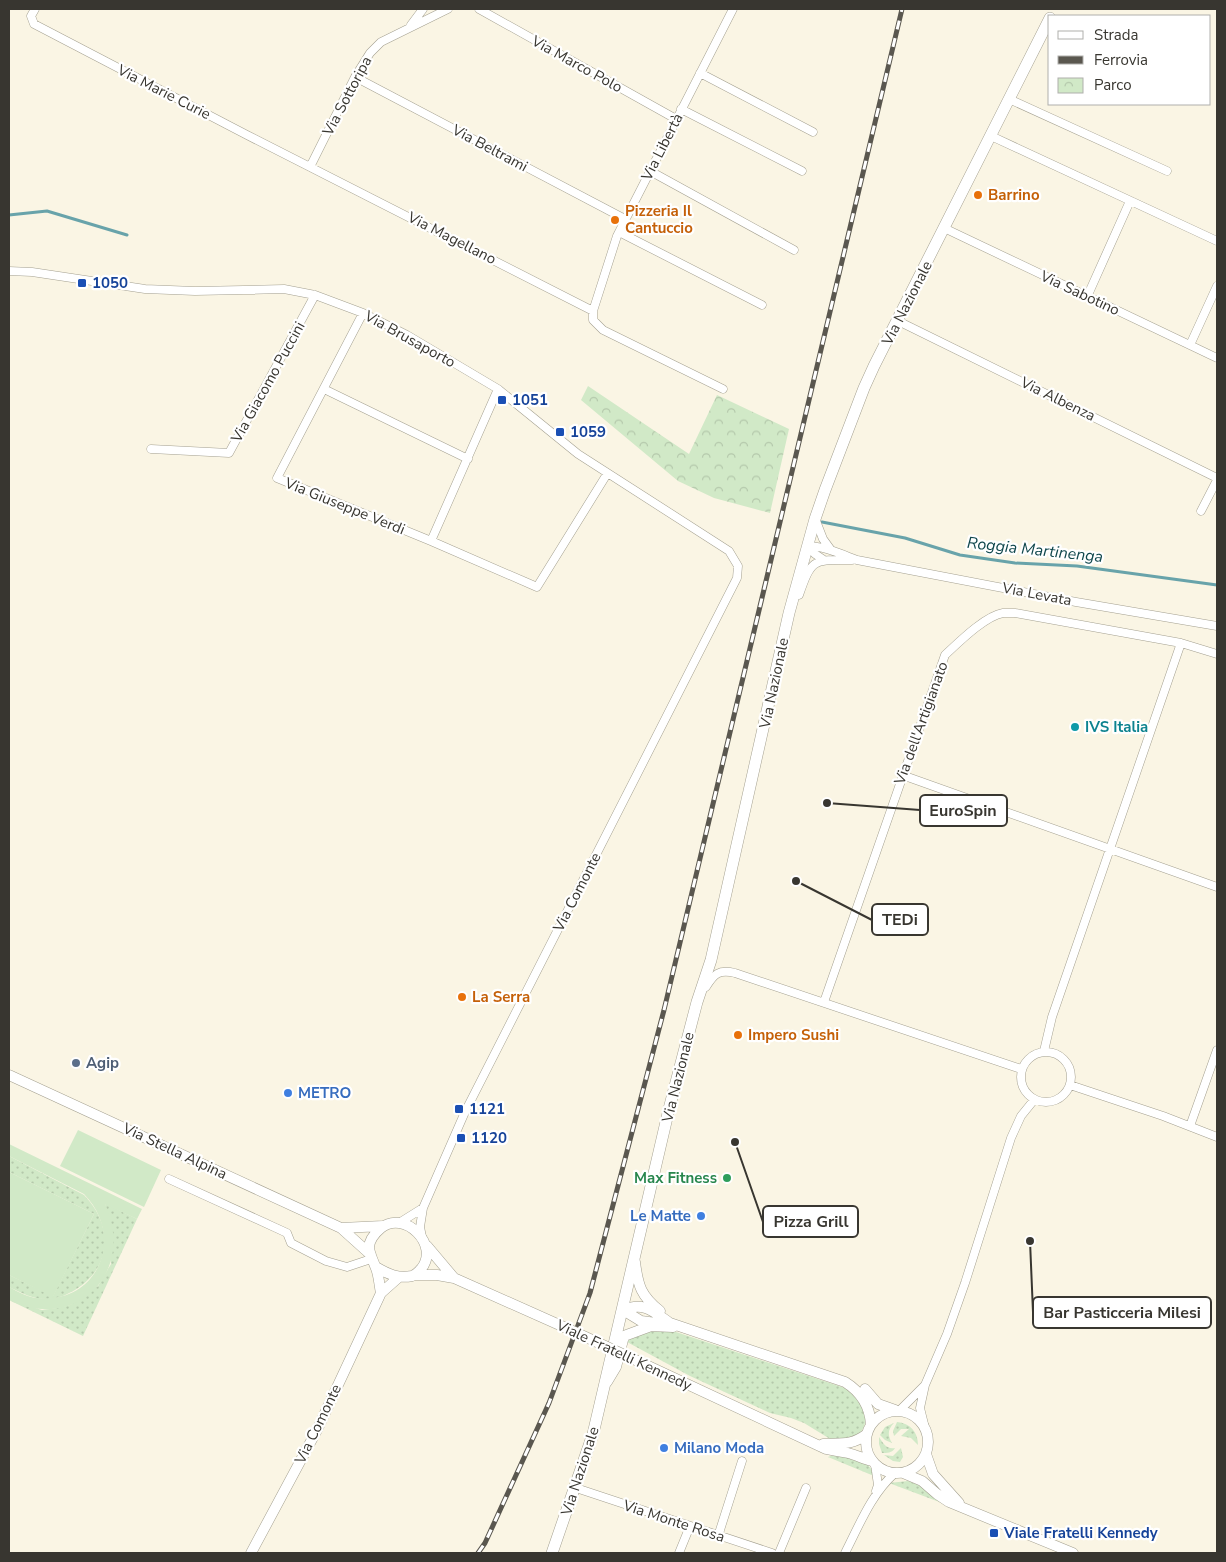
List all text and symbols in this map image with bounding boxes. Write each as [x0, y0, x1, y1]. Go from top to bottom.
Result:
legend [1048, 15, 1211, 105]
text: Strada [1094, 25, 1138, 45]
street label: Via Marco Polo [527, 30, 626, 97]
text: Ferrovia [1094, 50, 1148, 70]
street label: Via Sottoripa [317, 53, 376, 140]
street label: Via Marie Curie [113, 59, 214, 124]
text: Parco [1094, 75, 1132, 95]
street label: Via Libertà [636, 110, 687, 185]
street label: Via Beltrami [448, 119, 531, 176]
place label: Barrino [988, 185, 1040, 205]
marker: Barrino [972, 189, 984, 201]
place label: Pizzeria Il Cantuccio [625, 201, 693, 238]
street label: Via Magellano [403, 207, 500, 269]
marker: Pizzeria Il Cantuccio [609, 214, 621, 226]
street label: Via Nazionale [877, 257, 937, 350]
street label: Via Sabotino [1036, 265, 1123, 320]
place label: 1050 [92, 273, 128, 293]
marker: 1050 [76, 277, 88, 289]
street label: Via Brusaporto [360, 305, 459, 372]
street label: Via Giacomo Puccini [226, 318, 310, 447]
street label: Via Albenza [1016, 372, 1099, 426]
place label: 1051 [512, 390, 548, 410]
marker: 1051 [496, 394, 508, 406]
place label: 1059 [570, 422, 606, 442]
marker: 1059 [554, 426, 566, 438]
street label: Via Giuseppe Verdi [281, 472, 408, 539]
water label: Roggia Martinenga [966, 532, 1104, 568]
street label: Via Levata [1000, 577, 1073, 611]
street label: Via Nazionale [754, 636, 793, 731]
street label: Via dell'Artigianato [889, 659, 953, 788]
place label: IVS Italia [1085, 717, 1148, 737]
marker: IVS Italia [1069, 721, 1081, 733]
callout: EuroSpin [920, 795, 1007, 826]
text: EuroSpin [929, 800, 997, 822]
street label: Via Comonte [548, 849, 606, 936]
callout: TEDi [872, 904, 928, 935]
text: TEDi [882, 909, 918, 931]
place label: La Serra [472, 987, 530, 1007]
marker: La Serra [456, 991, 468, 1003]
place label: Impero Sushi [748, 1025, 839, 1045]
marker: Impero Sushi [732, 1029, 744, 1041]
street label: Via Nazionale [657, 1030, 699, 1125]
place label: Agip [86, 1053, 119, 1073]
marker: Agip [70, 1057, 82, 1069]
place label: METRO [298, 1083, 351, 1103]
marker: METRO [282, 1087, 294, 1099]
place label: 1121 [469, 1099, 505, 1119]
marker: 1121 [453, 1103, 465, 1115]
street label: Via Stella Alpina [119, 1118, 230, 1184]
place label: 1120 [471, 1128, 507, 1148]
marker: 1120 [455, 1132, 467, 1144]
place label: Max Fitness [634, 1168, 717, 1188]
marker: Max Fitness [721, 1172, 733, 1184]
place label: Le Matte [630, 1206, 691, 1226]
callout: Pizza Grill [763, 1206, 858, 1237]
marker: Le Matte [695, 1210, 707, 1222]
text: Pizza Grill [773, 1211, 849, 1233]
callout: Bar Pasticceria Milesi [1033, 1297, 1211, 1328]
text: Bar Pasticceria Milesi [1043, 1302, 1201, 1324]
street label: Viale Fratelli Kennedy [552, 1314, 695, 1395]
street label: Via Comonte [290, 1381, 346, 1468]
street label: Via Nazionale [556, 1424, 604, 1519]
place label: Milano Moda [674, 1438, 764, 1458]
marker: Milano Moda [658, 1442, 670, 1454]
street label: Via Monte Rosa [620, 1495, 727, 1547]
place label: Viale Fratelli Kennedy [1003, 1523, 1158, 1543]
marker: Viale Fratelli Kennedy [988, 1527, 1000, 1539]

